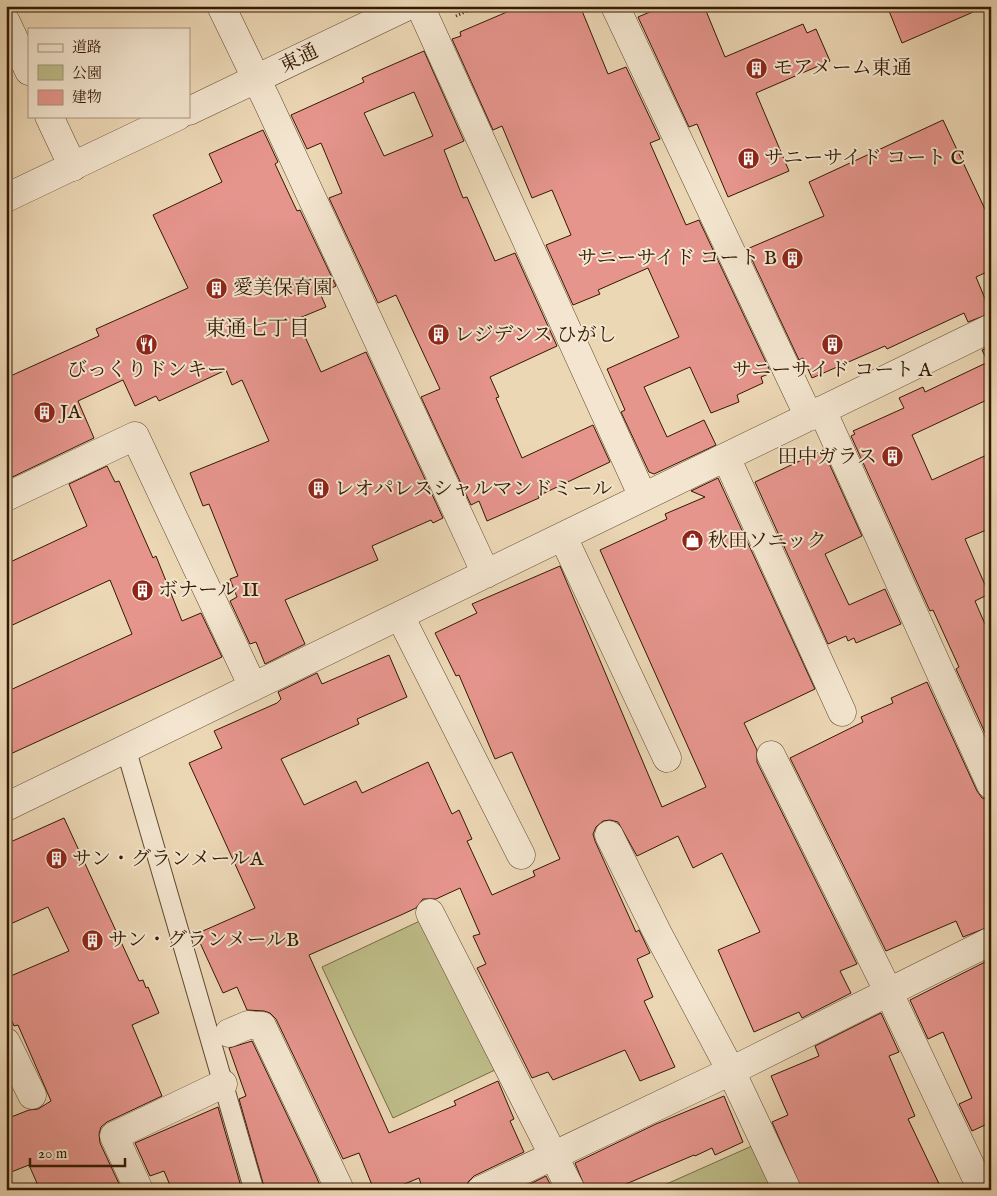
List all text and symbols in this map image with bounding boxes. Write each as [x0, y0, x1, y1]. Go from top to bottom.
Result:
legend [28, 28, 190, 118]
text: 道路 [72, 38, 102, 57]
street label: 東通 [276, 39, 322, 79]
building icon: モアメーム東通 [745, 56, 769, 80]
place label: モアメーム東通 [773, 56, 912, 81]
text: 公園 [72, 64, 102, 83]
text: 建物 [72, 88, 102, 107]
building icon: サニーサイド コート C [736, 146, 760, 170]
place label: サニーサイド コート C [764, 146, 965, 171]
place label: サニーサイド コート B [577, 246, 777, 271]
building icon: サニーサイド コート B [781, 246, 805, 270]
building icon: 愛美保育園 [205, 276, 229, 300]
place label: 愛美保育園 [233, 276, 333, 301]
district label: 東通七丁目 [205, 316, 310, 343]
building icon: レジデンス ひがし [426, 323, 450, 347]
place label: レジデンス ひがし [454, 323, 617, 348]
restaurant icon: びっくりドンキー [135, 332, 159, 356]
building icon: サニーサイド コート A [820, 332, 844, 356]
place label: びっくりドンキー [67, 358, 227, 383]
place label: サニーサイド コート A [732, 358, 933, 383]
building icon: JA [32, 400, 56, 424]
place label: JA [58, 400, 82, 425]
place label: 田中ガラス [778, 445, 877, 470]
building icon: 田中ガラス [881, 445, 905, 469]
building icon: レオパレスシャルマンドミール [306, 477, 330, 501]
place label: レオパレスシャルマンドミール [334, 477, 612, 502]
shop icon: 秋田ソニック [680, 529, 704, 553]
place label: 秋田ソニック [708, 529, 827, 554]
building icon: ボナール II [130, 578, 154, 602]
place label: ボナール II [158, 578, 260, 603]
building icon: サン・グランメールA [44, 847, 68, 871]
place label: サン・グランメールA [72, 847, 264, 872]
building icon: サン・グランメールB [80, 928, 104, 952]
place label: サン・グランメールB [108, 928, 299, 953]
scale bar [30, 1136, 125, 1168]
text: 20 m [38, 1144, 68, 1163]

